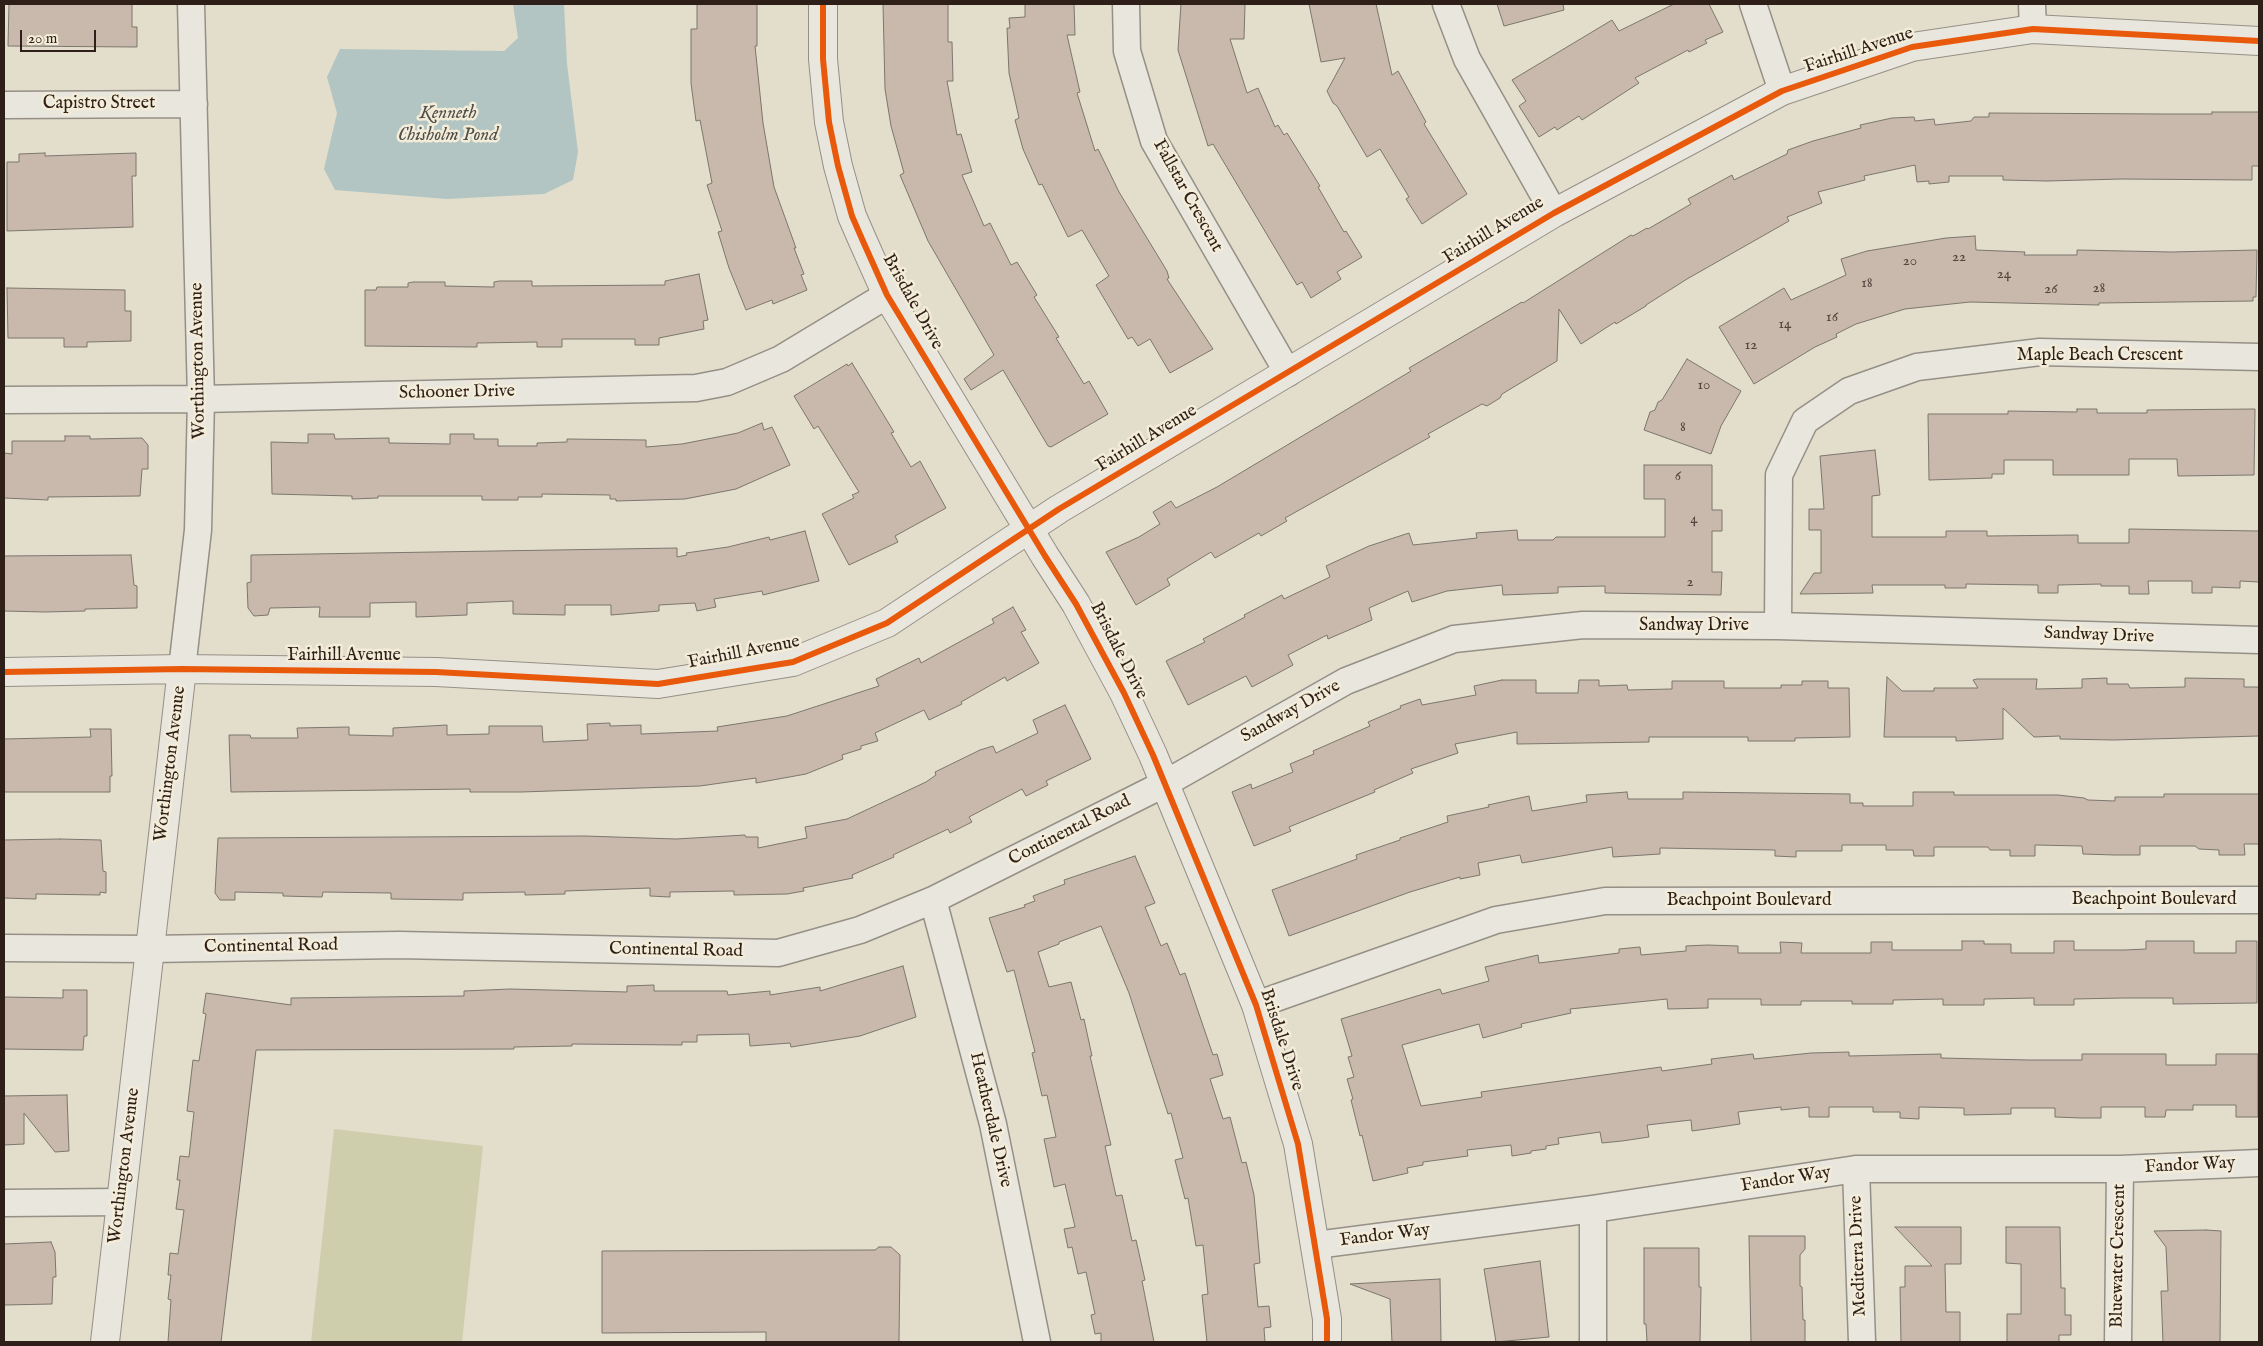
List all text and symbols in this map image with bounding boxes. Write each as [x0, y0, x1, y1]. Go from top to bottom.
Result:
scale bar [22, 20, 99, 52]
street label: Fairhill Avenue [1802, 23, 1916, 79]
text: 20 m [28, 29, 57, 48]
street label: Capistro Street [43, 93, 155, 115]
water label: Kenneth Chisholm Pond [398, 103, 498, 147]
street label: Fallstar Crescent [1147, 136, 1227, 256]
street label: Fairhill Avenue [1440, 193, 1548, 269]
house number: 22 [1952, 249, 1966, 267]
street label: Brisdale Drive [877, 250, 947, 354]
house number: 20 [1903, 253, 1917, 271]
house number: 24 [1997, 266, 2011, 284]
house number: 18 [1861, 275, 1873, 293]
house number: 28 [2093, 280, 2105, 298]
house number: 26 [2044, 281, 2058, 299]
street label: Worthington Avenue [187, 282, 211, 440]
house number: 16 [1826, 309, 1838, 327]
house number: 14 [1779, 316, 1791, 334]
house number: 12 [1745, 337, 1757, 355]
street label: Maple Beach Crescent [2017, 345, 2183, 367]
house number: 10 [1698, 377, 1710, 395]
street label: Schooner Drive [399, 381, 515, 405]
street label: Fairhill Avenue [1093, 401, 1201, 477]
house number: 8 [1680, 419, 1686, 437]
house number: 6 [1675, 468, 1681, 486]
house number: 4 [1690, 511, 1698, 529]
house number: 2 [1686, 574, 1694, 592]
street label: Brisdale Drive [1084, 599, 1152, 703]
street label: Sandway Drive [1639, 615, 1749, 637]
street label: Sandway Drive [2044, 623, 2154, 649]
street label: Fairhill Avenue [686, 632, 802, 674]
street label: Fairhill Avenue [287, 645, 401, 667]
street label: Sandway Drive [1238, 676, 1344, 748]
street label: Worthington Avenue [151, 685, 191, 843]
street label: Continental Road [1005, 791, 1135, 871]
street label: Beachpoint Boulevard [2071, 889, 2237, 911]
street label: Beachpoint Boulevard [1666, 890, 1832, 912]
street label: Continental Road [204, 935, 338, 959]
street label: Continental Road [609, 939, 743, 963]
street label: Brisdale Drive [1254, 986, 1308, 1094]
street label: Heatherdale Drive [964, 1050, 1016, 1190]
street label: Worthington Avenue [105, 1087, 145, 1245]
street label: Fandor Way [2144, 1153, 2236, 1179]
street label: Fandor Way [1739, 1162, 1833, 1198]
street label: Bluewater Crescent [2107, 1184, 2131, 1328]
street label: Mediterra Drive [1846, 1195, 1872, 1317]
street label: Fandor Way [1339, 1220, 1431, 1252]

